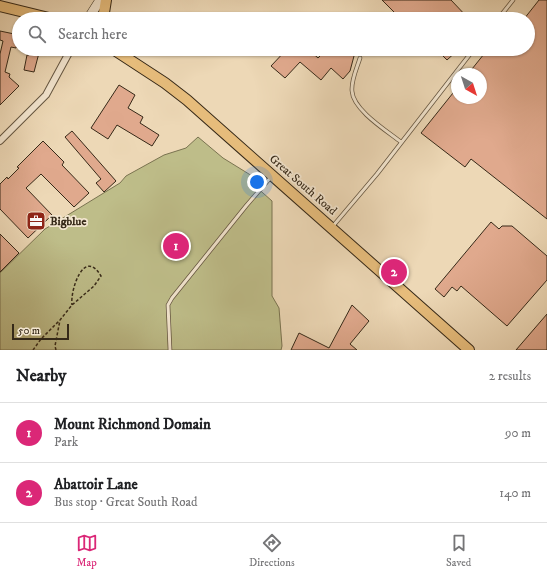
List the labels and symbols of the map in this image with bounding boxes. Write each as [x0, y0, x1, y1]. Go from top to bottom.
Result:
north arrow [451, 68, 487, 104]
street label: Great South Road [266, 152, 340, 218]
your location [247, 172, 267, 192]
office icon: Bigblue [25, 210, 47, 232]
place label: Bigblue [50, 214, 86, 229]
pin: 1 [163, 231, 189, 261]
pin: 2 [381, 257, 407, 287]
scale bar [12, 322, 69, 341]

